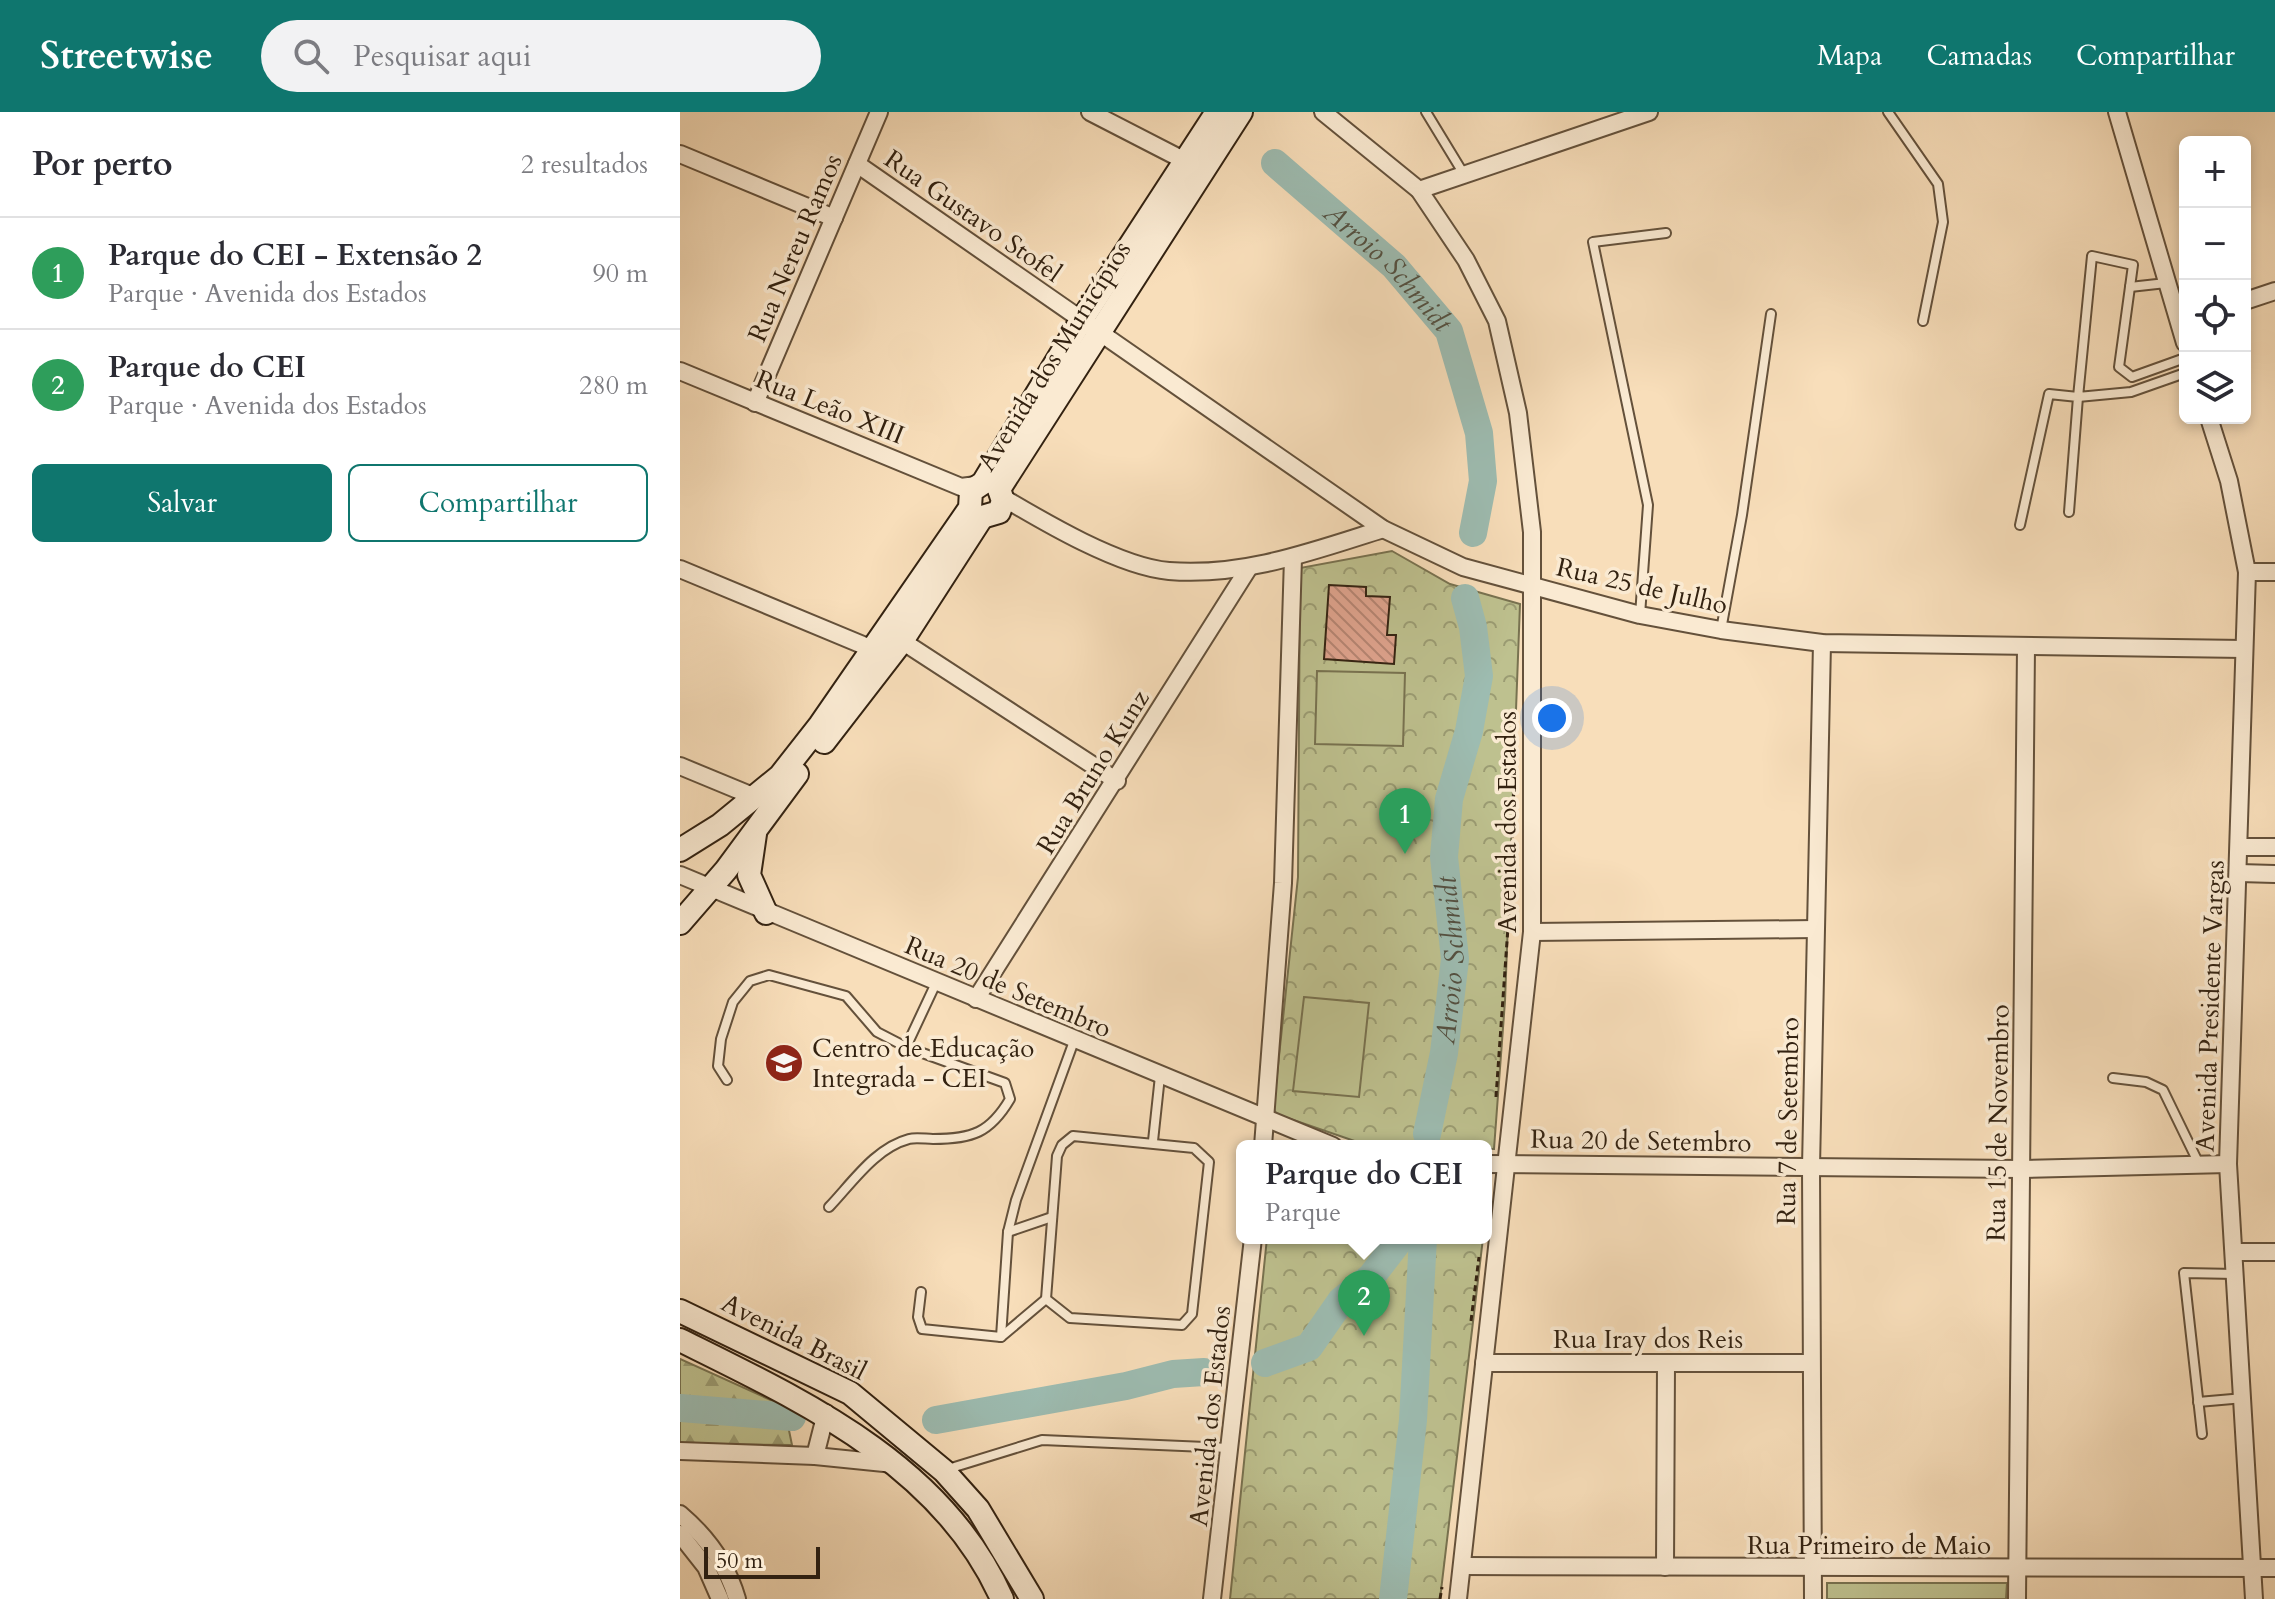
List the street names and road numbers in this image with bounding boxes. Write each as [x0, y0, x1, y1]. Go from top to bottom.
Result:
street label: Rua Gustavo Stofel [877, 142, 1069, 291]
street label: Rua Nereu Ramos [740, 149, 850, 347]
street label: Avenida dos Municípios [969, 234, 1139, 478]
street label: Rua Leão XIII [750, 361, 910, 453]
street label: Rua 25 de Julho [1553, 549, 1731, 623]
street label: Rua Bruno Kunz [1028, 683, 1158, 861]
street label: Avenida dos Estados [1490, 711, 1525, 933]
street label: Avenida Presidente Vargas [2187, 859, 2233, 1153]
street label: Rua 20 de Setembro [899, 928, 1117, 1046]
street label: Rua 15 de Novembro [1978, 1004, 2018, 1242]
street label: Rua 7 de Setembro [1769, 1017, 1807, 1225]
street label: Rua 20 de Setembro [1530, 1122, 1752, 1160]
street label: Avenida Brasil [715, 1285, 873, 1389]
street label: Avenida dos Estados [1181, 1304, 1239, 1528]
street label: Rua Iray dos Reis [1553, 1322, 1743, 1357]
street label: Rua Primeiro de Maio [1747, 1528, 1991, 1563]

